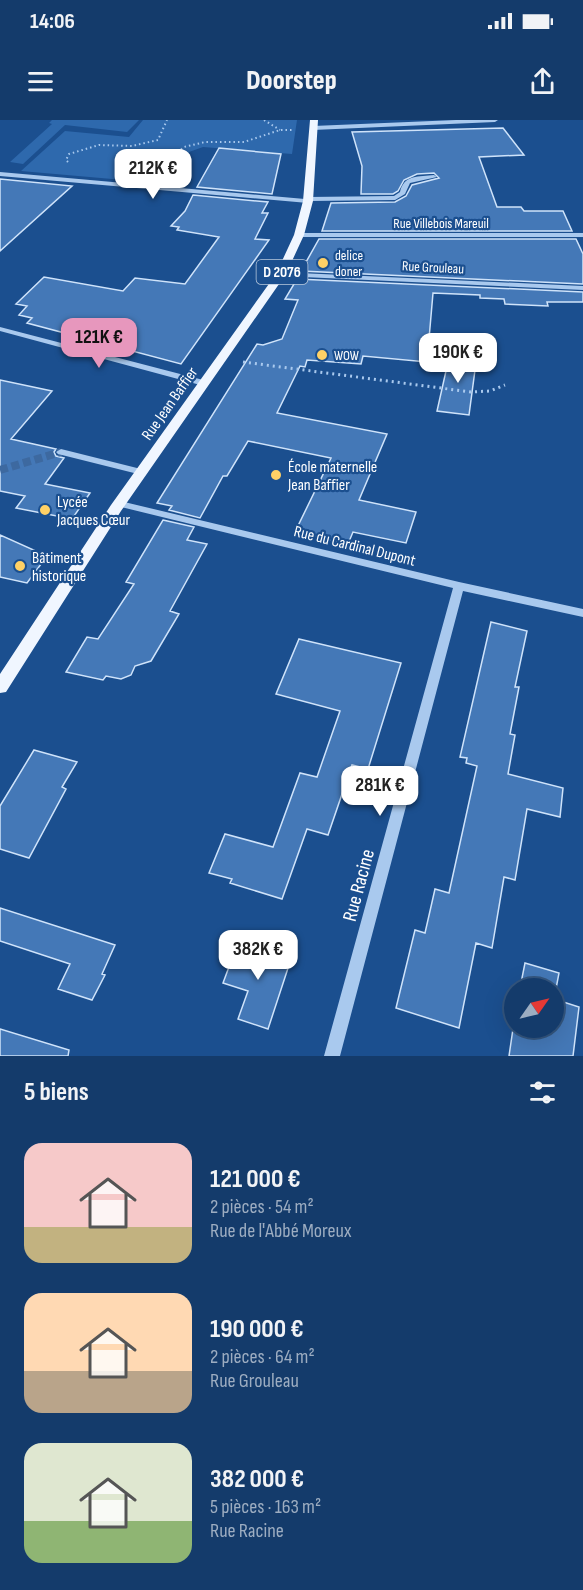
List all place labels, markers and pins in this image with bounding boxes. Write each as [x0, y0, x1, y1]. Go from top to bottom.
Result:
pin: 212K € [104, 149, 202, 200]
place label: delice doner [335, 247, 363, 280]
marker: delice doner [316, 256, 330, 270]
pin: 121K € [50, 318, 148, 369]
pin: 190K € [409, 333, 507, 384]
place label: WOW [334, 347, 359, 364]
marker: WOW [315, 348, 329, 362]
place label: École maternelle Jean Baffier [287, 458, 377, 495]
marker: École maternelle Jean Baffier [269, 468, 283, 482]
place label: Lycée Jacques Cœur [56, 493, 130, 530]
marker: Lycée Jacques Cœur [38, 503, 52, 517]
place label: Bâtiment historique [32, 549, 86, 586]
marker: Bâtiment historique [13, 559, 27, 573]
pin: 281K € [331, 766, 429, 817]
pin: 382K € [209, 930, 307, 981]

